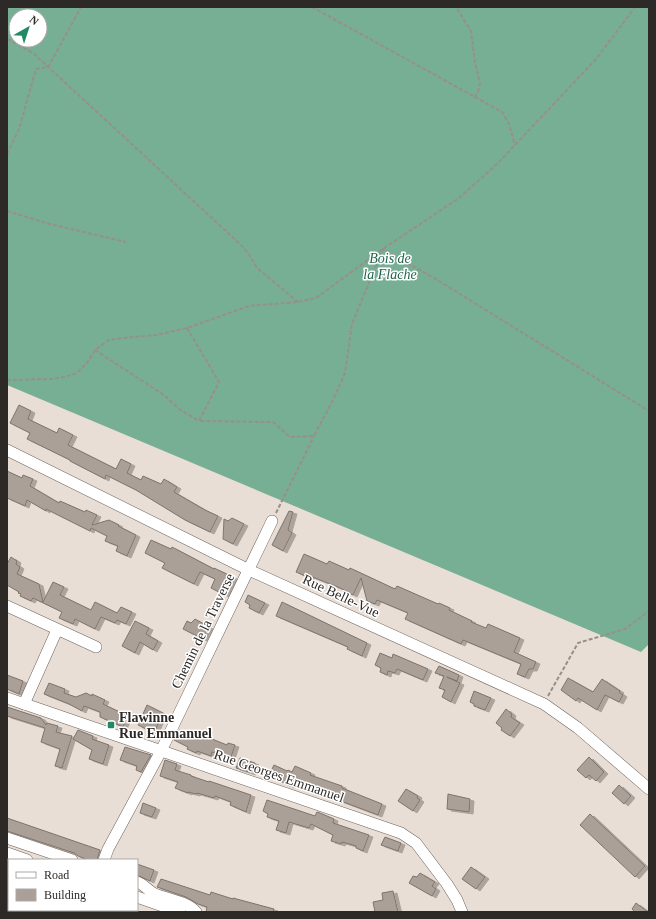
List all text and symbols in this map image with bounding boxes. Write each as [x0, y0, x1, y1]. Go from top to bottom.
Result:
north arrow [8, 8, 48, 48]
text: N [27, 13, 41, 27]
park label: Bois de la Flache [363, 251, 417, 282]
street label: Chemin de la Traverse [169, 571, 237, 691]
street label: Rue Belle-Vue [300, 572, 382, 620]
place label: Flawinne Rue Emmanuel [119, 710, 212, 741]
marker: Flawinne Rue Emmanuel [106, 720, 116, 730]
street label: Rue Georges Emmanuel [212, 747, 346, 805]
legend [8, 859, 138, 911]
text: Road [44, 868, 69, 882]
text: Building [44, 888, 86, 902]

